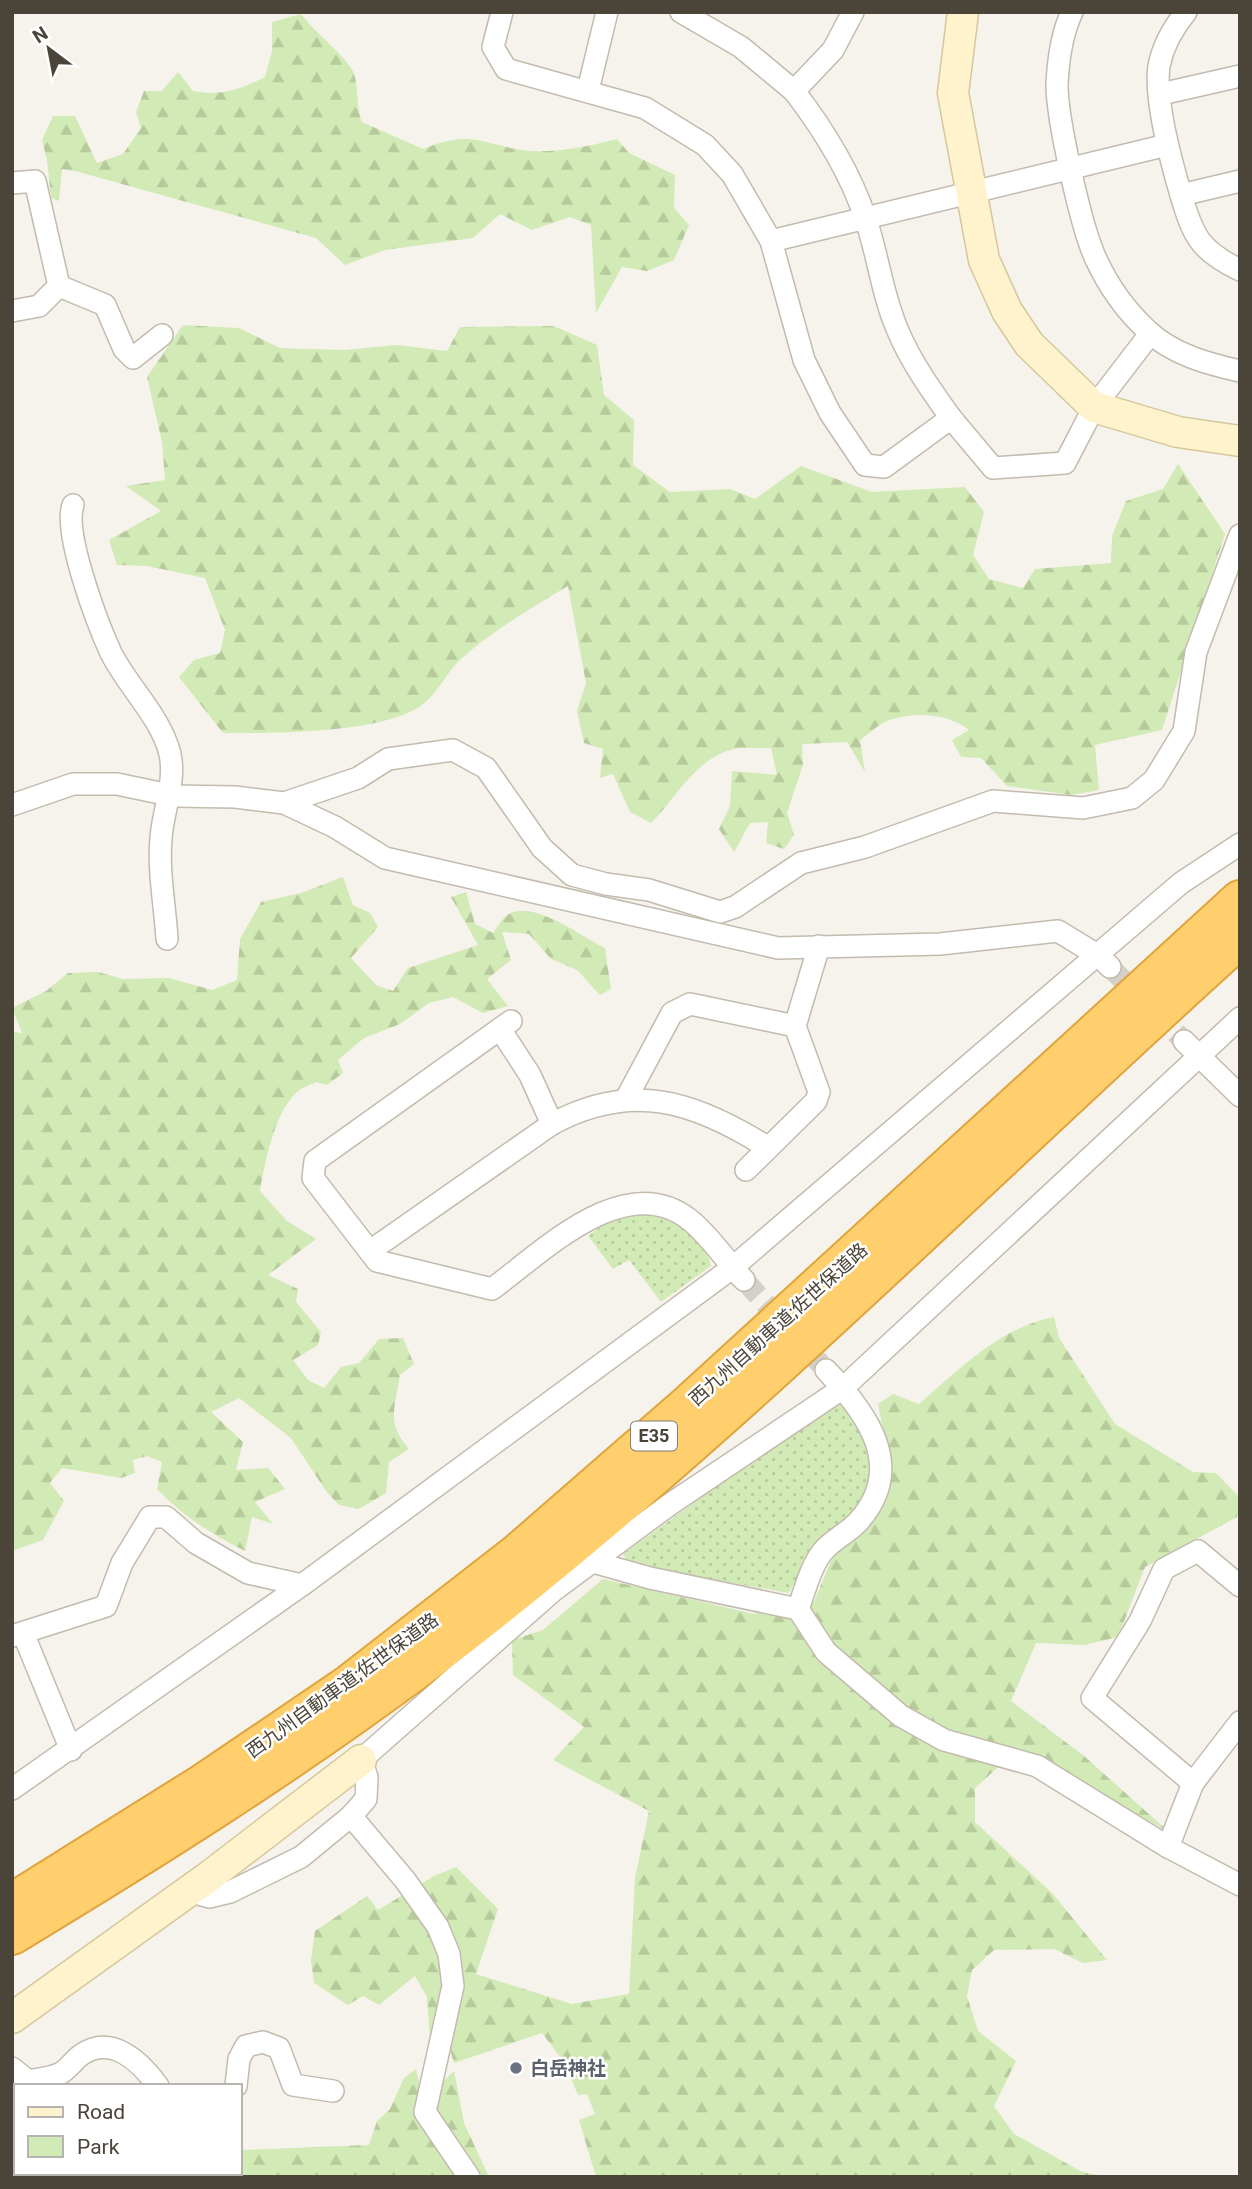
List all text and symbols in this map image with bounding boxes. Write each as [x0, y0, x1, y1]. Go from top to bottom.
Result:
north arrow [14, 14, 84, 84]
text: N [28, 22, 52, 48]
street label: 西九州自動車道;佐世保道路 [684, 1238, 872, 1411]
road number: E35 [631, 1422, 677, 1450]
street label: 西九州自動車道;佐世保道路 [242, 1608, 443, 1763]
place label: 白岳神社 [530, 2057, 606, 2080]
marker: 白岳神社 [508, 2060, 524, 2076]
legend [14, 2084, 242, 2175]
text: Road [77, 2100, 125, 2124]
text: Park [77, 2135, 120, 2159]

